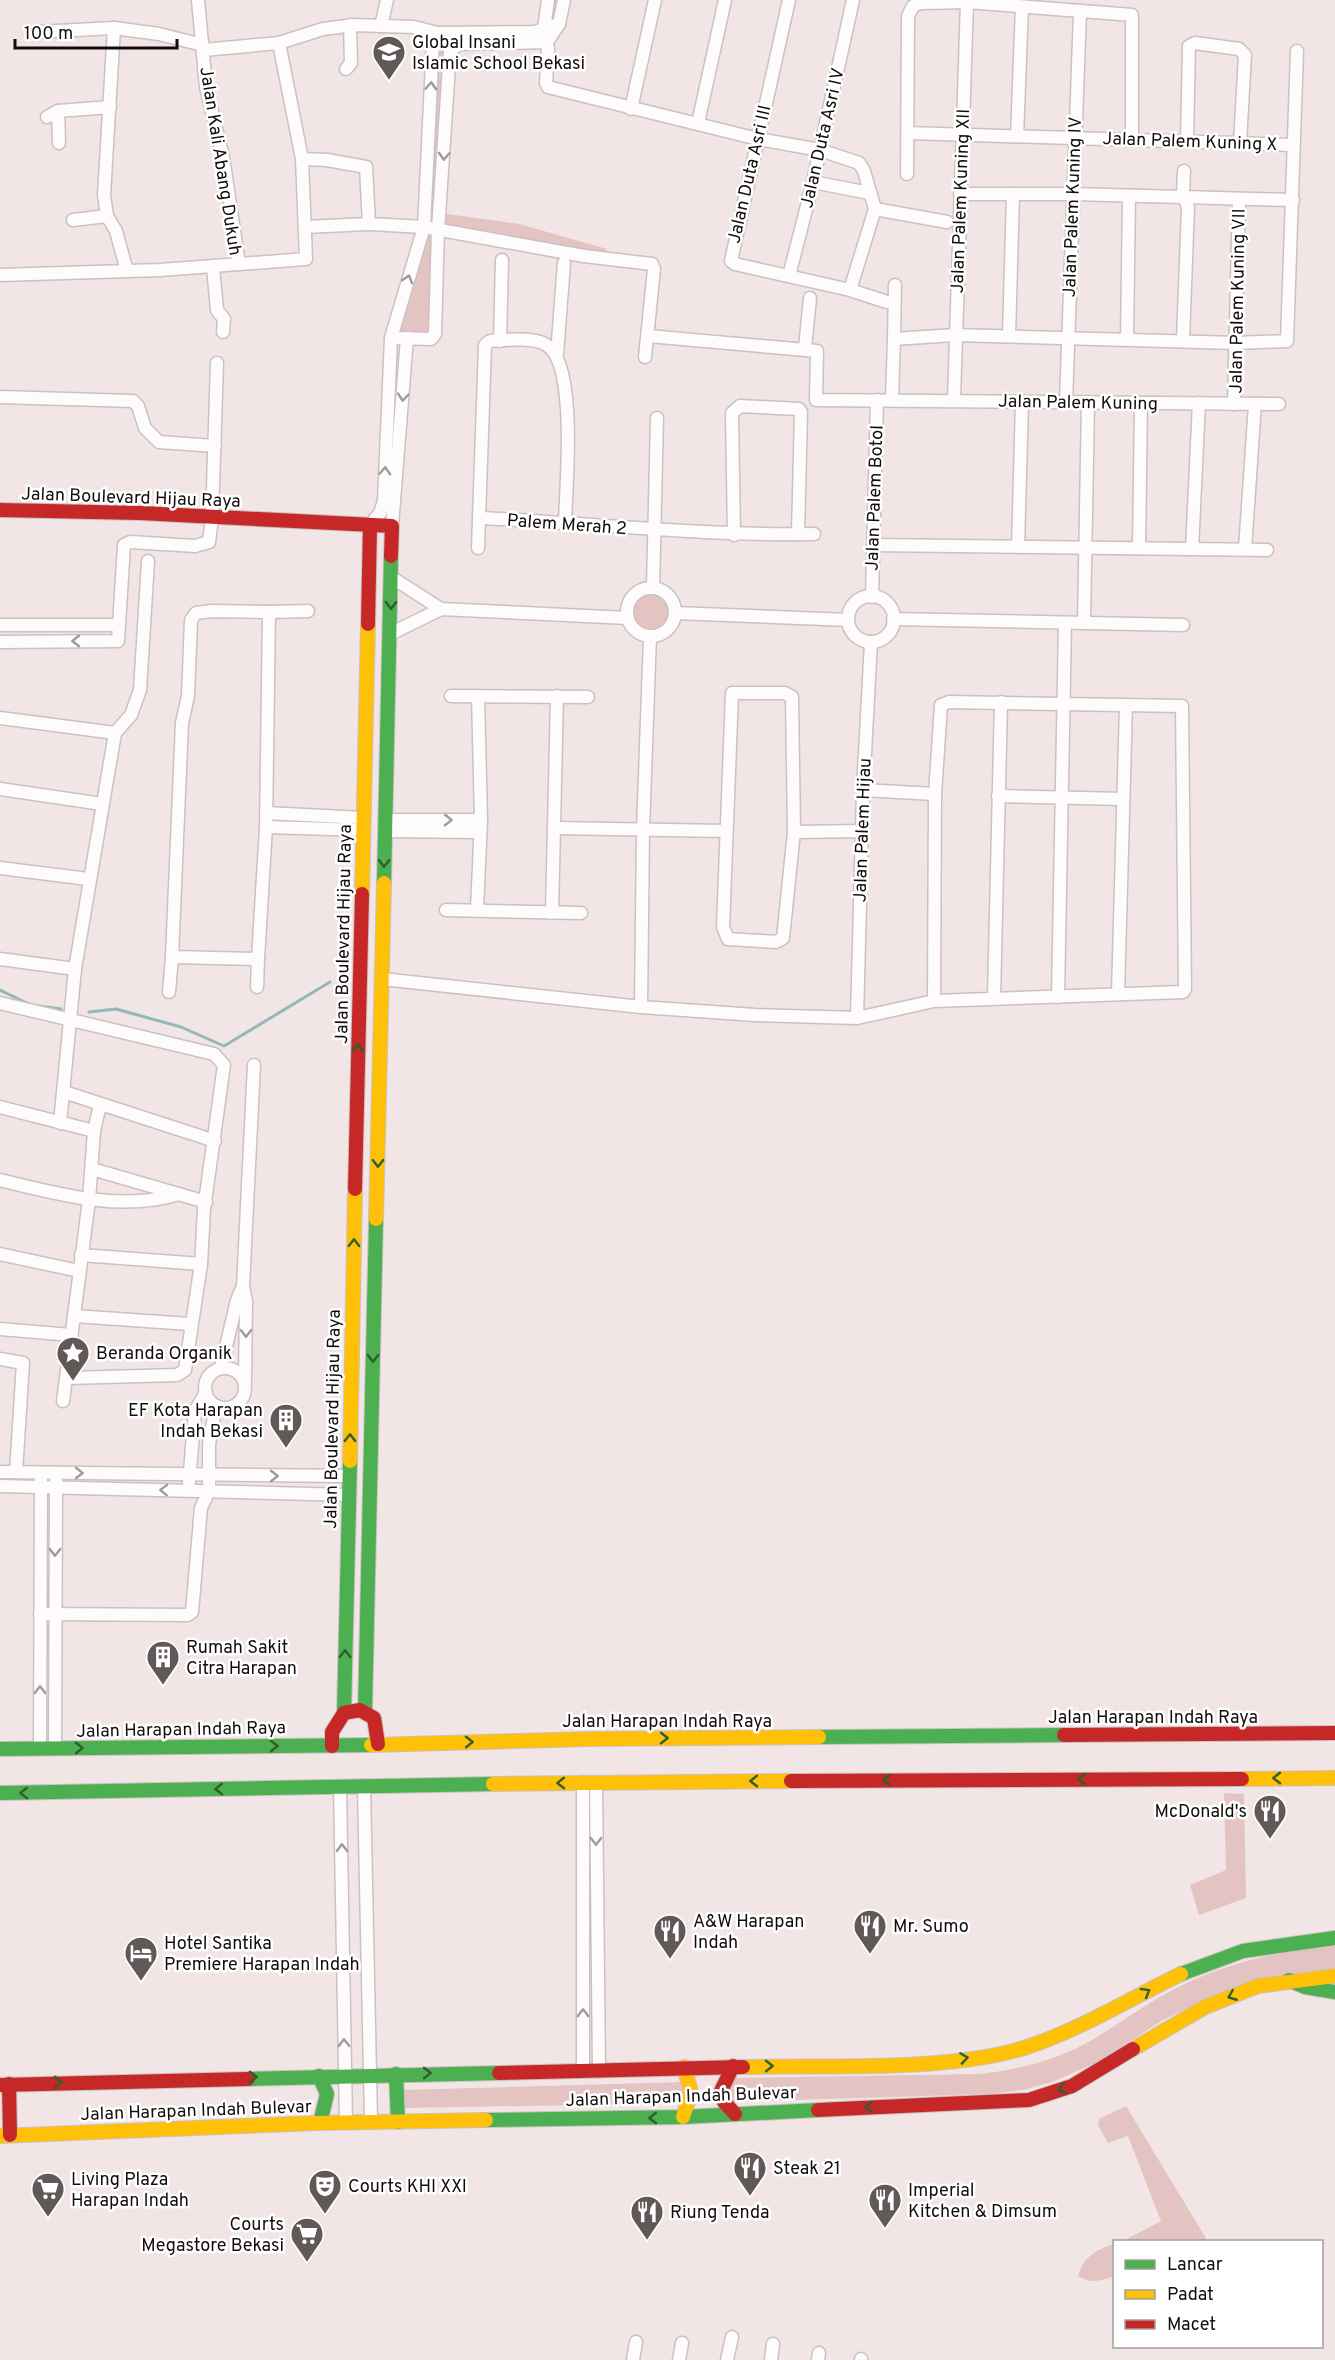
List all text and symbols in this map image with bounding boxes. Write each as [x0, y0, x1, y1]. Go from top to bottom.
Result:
scale bar [15, 12, 177, 50]
text: 100 m [24, 23, 73, 46]
place label: Global Insani Islamic School Bekasi [412, 32, 585, 76]
school or university icon: Global Insani Islamic School Bekasi [371, 34, 407, 81]
street label: Jalan Kali Abang Dukuh [193, 65, 246, 257]
street label: Jalan Duta Asri IV [796, 66, 851, 211]
one-way arrow [424, 82, 437, 91]
street label: Jalan Duta Asri III [723, 103, 778, 246]
street label: Jalan Palem Kuning XII [947, 108, 976, 294]
street label: Jalan Palem Kuning IV [1059, 116, 1088, 298]
street label: Jalan Palem Kuning X [1102, 128, 1278, 157]
one-way arrow [438, 152, 451, 161]
street label: Jalan Palem Kuning VII [1225, 208, 1252, 394]
one-way arrow [401, 274, 413, 285]
street label: Jalan Palem Kuning [998, 391, 1158, 416]
one-way arrow [396, 392, 409, 401]
street label: Jalan Palem Botol [861, 425, 890, 571]
one-way arrow [379, 467, 392, 476]
street label: Jalan Boulevard Hijau Raya [21, 483, 241, 514]
street label: Palem Merah 2 [506, 510, 628, 541]
one-way arrow [384, 601, 397, 610]
one-way arrow [71, 635, 80, 647]
street label: Jalan Palem Hijau [849, 757, 878, 903]
one-way arrow [444, 813, 453, 826]
street label: Jalan Boulevard Hijau Raya [331, 824, 358, 1044]
one-way arrow [378, 859, 391, 868]
one-way arrow [352, 1044, 365, 1053]
one-way arrow [371, 1159, 384, 1168]
one-way arrow [348, 1239, 360, 1248]
street label: Jalan Boulevard Hijau Raya [320, 1309, 347, 1529]
one-way arrow [239, 1329, 252, 1338]
place icon: Beranda Organik [55, 1335, 91, 1382]
place label: Beranda Organik [96, 1343, 232, 1366]
one-way arrow [367, 1354, 379, 1363]
place label: EF Kota Harapan Indah Bekasi [128, 1400, 263, 1444]
building icon: EF Kota Harapan Indah Bekasi [268, 1402, 304, 1449]
one-way arrow [344, 1434, 356, 1443]
one-way arrow [75, 1467, 84, 1479]
one-way arrow [270, 1470, 279, 1482]
one-way arrow [160, 1484, 169, 1496]
one-way arrow [49, 1548, 61, 1557]
place label: Rumah Sakit Citra Harapan [186, 1637, 297, 1681]
building icon: Rumah Sakit Citra Harapan [145, 1639, 181, 1686]
one-way arrow [339, 1650, 352, 1659]
one-way arrow [34, 1686, 46, 1695]
street label: Jalan Harapan Indah Raya [1048, 1707, 1258, 1730]
street label: Jalan Harapan Indah Raya [562, 1711, 772, 1734]
street label: Jalan Harapan Indah Raya [76, 1717, 286, 1744]
one-way arrow [660, 1732, 669, 1744]
one-way arrow [465, 1735, 474, 1748]
one-way arrow [270, 1740, 279, 1753]
one-way arrow [75, 1742, 84, 1755]
one-way arrow [1272, 1772, 1281, 1784]
one-way arrow [1077, 1773, 1086, 1785]
one-way arrow [882, 1774, 891, 1786]
one-way arrow [750, 1775, 759, 1787]
one-way arrow [557, 1777, 566, 1789]
one-way arrow [215, 1783, 224, 1795]
one-way arrow [20, 1787, 29, 1799]
restaurant icon: McDonald's [1252, 1793, 1288, 1840]
place label: McDonald's [1155, 1801, 1247, 1824]
one-way arrow [590, 1836, 602, 1845]
one-way arrow [335, 1844, 348, 1853]
restaurant icon: Mr. Sumo [852, 1908, 888, 1955]
place label: A&W Harapan Indah [693, 1911, 805, 1955]
restaurant icon: A&W Harapan Indah [652, 1913, 688, 1960]
place label: Mr. Sumo [893, 1916, 969, 1939]
place label: Hotel Santika Premiere Harapan Indah [164, 1933, 360, 1977]
hotel icon: Hotel Santika Premiere Harapan Indah [123, 1935, 159, 1982]
one-way arrow [1140, 1988, 1150, 2000]
one-way arrow [1228, 1989, 1239, 2001]
one-way arrow [577, 2008, 589, 2017]
one-way arrow [338, 2039, 350, 2048]
one-way arrow [959, 2053, 968, 2065]
one-way arrow [765, 2060, 774, 2072]
one-way arrow [423, 2067, 432, 2079]
one-way arrow [249, 2071, 258, 2084]
one-way arrow [54, 2076, 63, 2088]
street label: Jalan Harapan Indah Bulevar [565, 2082, 797, 2113]
one-way arrow [1057, 2082, 1068, 2094]
street label: Jalan Harapan Indah Bulevar [80, 2096, 312, 2127]
one-way arrow [865, 2101, 874, 2114]
one-way arrow [649, 2111, 658, 2124]
restaurant icon: Steak 21 [732, 2150, 768, 2197]
place label: Steak 21 [773, 2158, 841, 2181]
theatre icon: Courts KHI XXI [307, 2168, 343, 2215]
place label: Living Plaza Harapan Indah [71, 2169, 189, 2213]
supermarket icon: Living Plaza Harapan Indah [30, 2171, 66, 2218]
place label: Courts KHI XXI [348, 2176, 467, 2199]
place label: Imperial Kitchen & Dimsum [908, 2180, 1057, 2224]
restaurant icon: Imperial Kitchen & Dimsum [867, 2182, 903, 2229]
restaurant icon: Riung Tenda [629, 2194, 665, 2241]
place label: Riung Tenda [670, 2202, 770, 2225]
place label: Courts Megastore Bekasi [141, 2214, 284, 2258]
supermarket icon: Courts Megastore Bekasi [289, 2216, 325, 2263]
legend [1113, 2240, 1323, 2348]
text: Lancar [1167, 2254, 1223, 2277]
text: Padat [1167, 2284, 1214, 2307]
text: Macet [1167, 2314, 1216, 2337]

